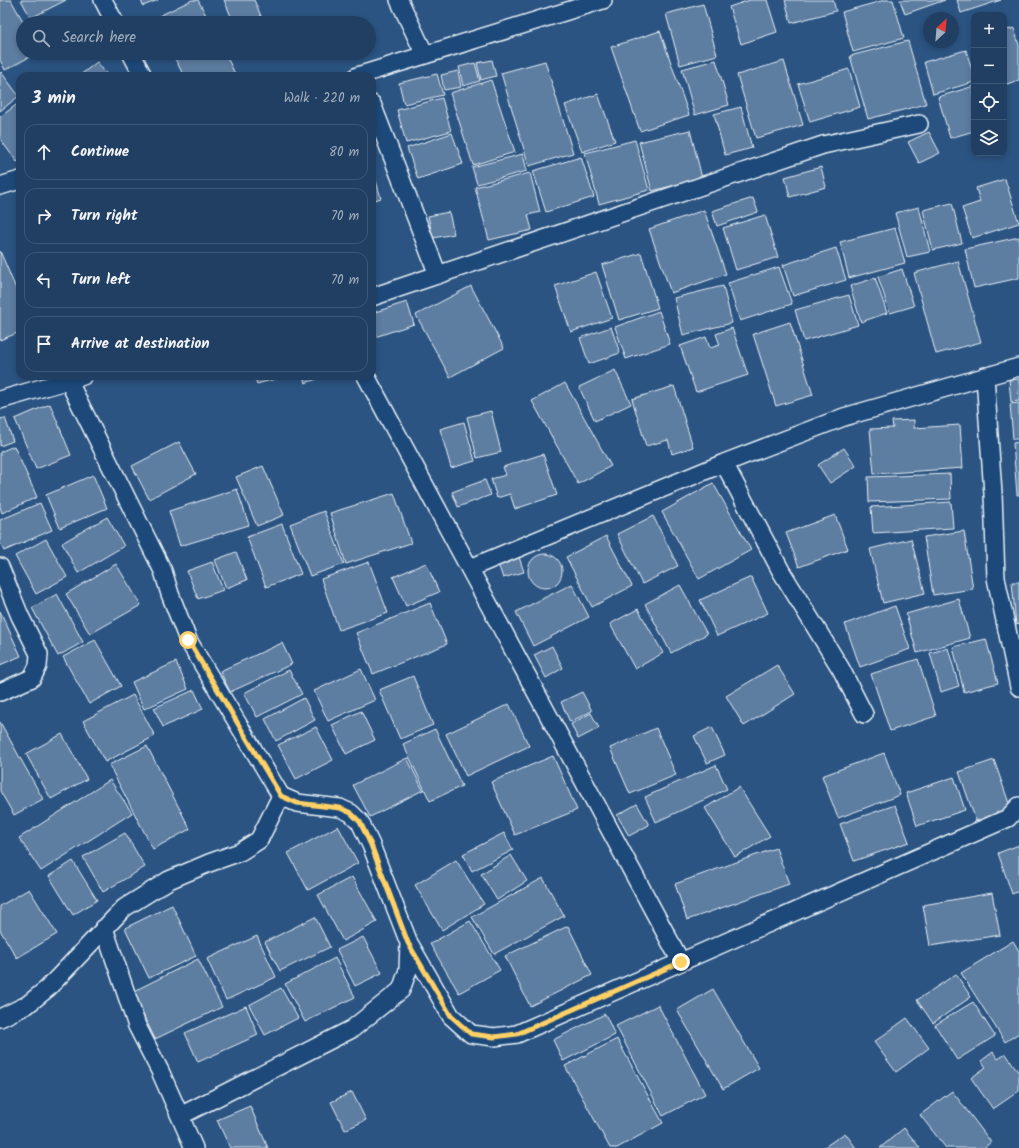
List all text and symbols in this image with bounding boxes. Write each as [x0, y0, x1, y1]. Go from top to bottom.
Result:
north arrow [923, 12, 959, 48]
map controls [971, 12, 1007, 156]
button: + [971, 12, 1007, 48]
search box [16, 16, 376, 60]
text: Search here [62, 26, 136, 50]
icon: search [30, 27, 52, 49]
button: − [971, 48, 1007, 84]
button: locate [971, 84, 1007, 120]
text: 3 min [32, 85, 76, 112]
text: Walk · 220 m [284, 88, 360, 109]
button: layers [971, 120, 1007, 156]
text: Continue [71, 140, 129, 164]
icon: ahead [33, 141, 55, 163]
text: 80 m [329, 142, 359, 163]
text: Turn right [71, 204, 138, 228]
icon: right [33, 205, 55, 227]
text: 70 m [331, 206, 359, 227]
text: Turn left [71, 268, 131, 292]
icon: left [33, 269, 55, 291]
text: 70 m [331, 270, 359, 291]
text: Arrive at destination [71, 332, 210, 356]
icon: arrive [33, 333, 55, 355]
route start [179, 631, 197, 649]
route end [672, 953, 690, 971]

